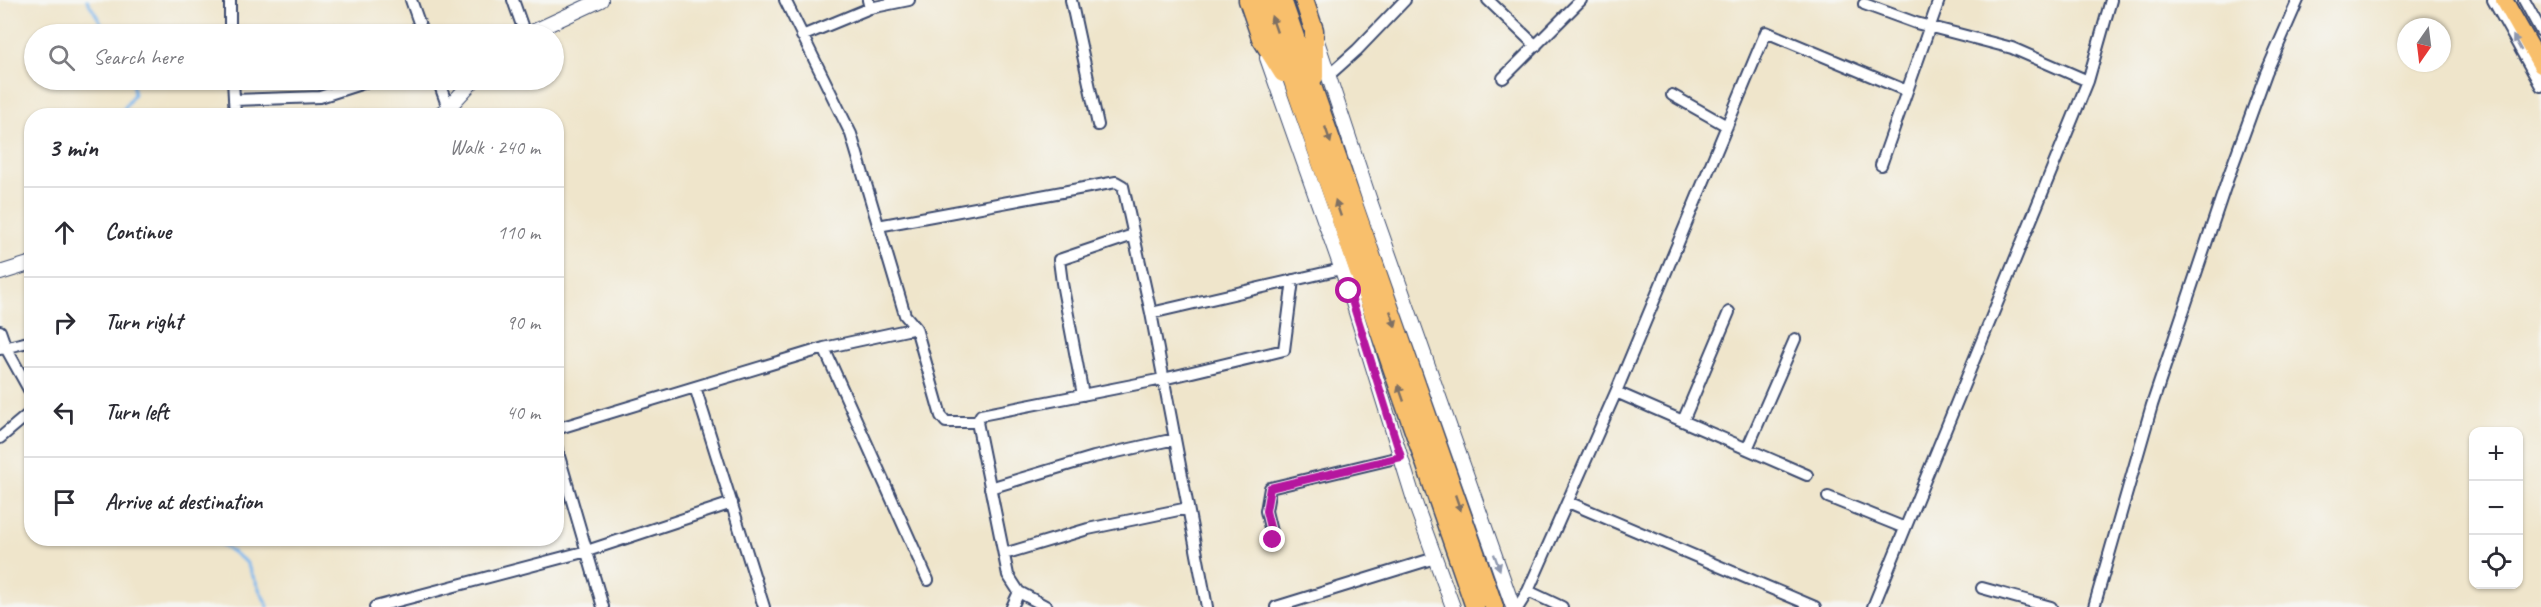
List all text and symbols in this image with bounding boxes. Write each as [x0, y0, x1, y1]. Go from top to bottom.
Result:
one-way arrow [1268, 15, 1278, 33]
north arrow [2397, 18, 2451, 72]
search box [24, 24, 564, 90]
one-way arrow [2512, 34, 2522, 51]
icon: search [45, 41, 78, 74]
text: Search here [93, 43, 183, 71]
one-way arrow [1324, 126, 1334, 144]
text: 3 min [48, 131, 98, 164]
text: Walk · 240 m [450, 135, 540, 160]
one-way arrow [1332, 199, 1342, 217]
icon: ahead [48, 216, 81, 249]
text: Continue [105, 218, 171, 246]
text: 110 m [497, 220, 540, 245]
route start [1335, 277, 1361, 303]
icon: right [48, 306, 81, 339]
text: Turn right [105, 308, 182, 336]
text: 90 m [506, 310, 540, 335]
one-way arrow [1388, 310, 1398, 328]
one-way arrow [1396, 384, 1406, 402]
icon: left [48, 396, 81, 429]
text: Turn left [105, 398, 169, 426]
text: 40 m [506, 400, 540, 425]
map controls [2469, 427, 2523, 589]
button: + [2469, 427, 2523, 481]
button: − [2469, 481, 2523, 535]
icon: arrive [48, 486, 81, 519]
text: Arrive at destination [105, 488, 262, 516]
one-way arrow [1453, 494, 1463, 512]
route end [1259, 526, 1285, 552]
button: locate [2469, 535, 2523, 589]
one-way arrow [1493, 553, 1503, 571]

